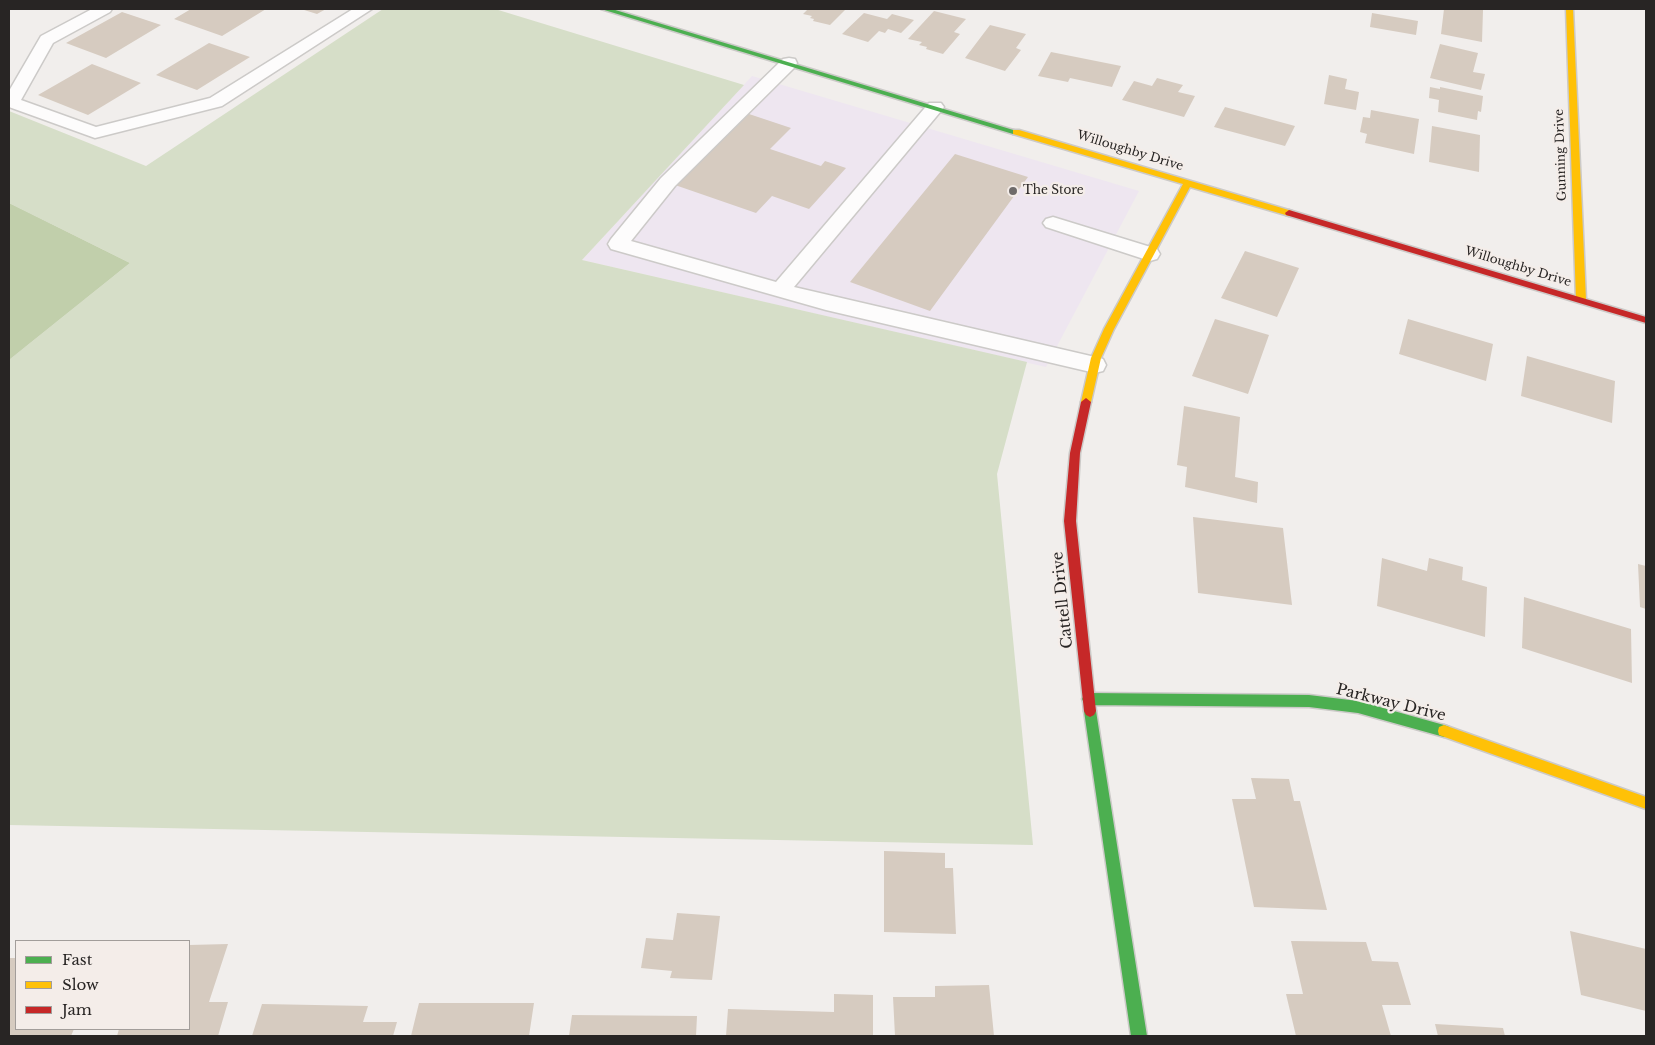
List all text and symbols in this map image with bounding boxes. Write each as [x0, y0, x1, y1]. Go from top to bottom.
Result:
street label: Gunning Drive [1552, 109, 1570, 201]
street label: Willoughby Drive [1075, 128, 1185, 174]
place label: The Store [1023, 184, 1084, 198]
marker: The Store [1007, 185, 1019, 197]
street label: Willoughby Drive [1463, 244, 1573, 290]
street label: Cattell Drive [1049, 551, 1077, 649]
street label: Parkway Drive [1334, 681, 1448, 725]
legend [15, 940, 190, 1030]
text: Fast [62, 950, 92, 969]
text: Slow [62, 975, 99, 994]
text: Jam [62, 1000, 92, 1019]

